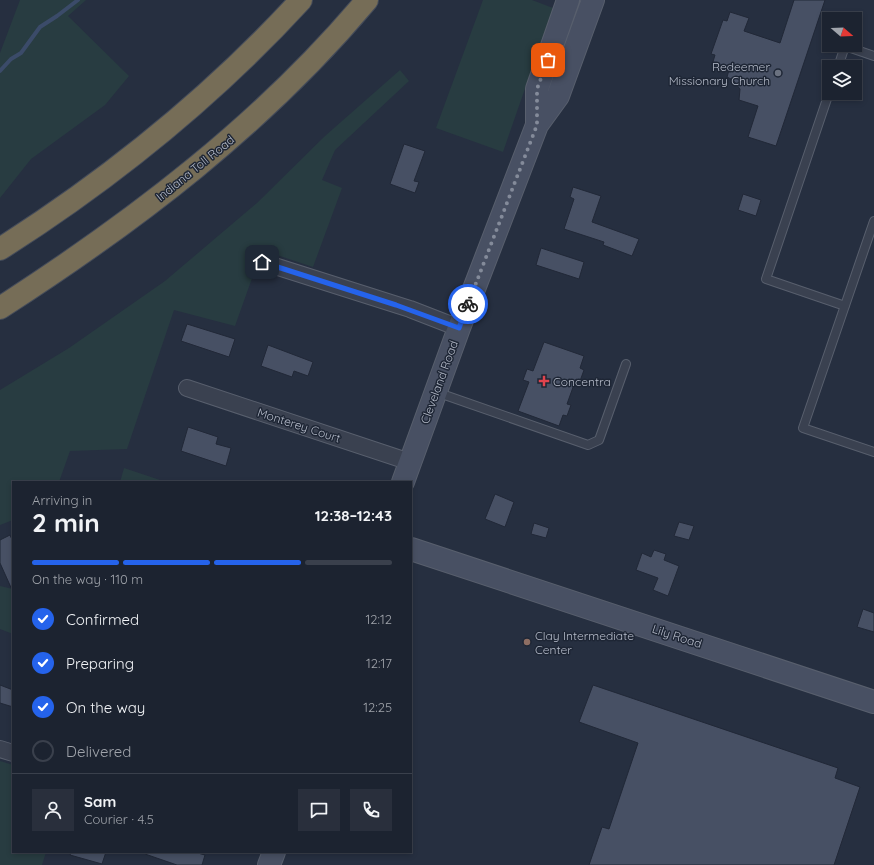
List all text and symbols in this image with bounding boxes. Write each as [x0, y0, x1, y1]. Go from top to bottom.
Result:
north arrow [822, 12, 862, 52]
map controls [822, 12, 862, 100]
pin [531, 43, 565, 77]
icon: bag [537, 49, 559, 71]
place label: Redeemer Missionary Church [669, 59, 770, 88]
button: layers [822, 60, 862, 100]
marker: Redeemer Missionary Church [773, 68, 783, 78]
street label: Indiana Toll Road [153, 132, 237, 204]
pin [245, 245, 279, 279]
icon: home [251, 251, 273, 273]
courier [448, 284, 488, 324]
icon: bike [457, 293, 479, 315]
street label: Cleveland Road [417, 338, 461, 426]
place label: Concentra [553, 374, 611, 389]
marker: Concentra [538, 375, 550, 387]
street label: Monterey Court [255, 404, 343, 446]
text: Arriving in [32, 492, 92, 508]
text: 2 min [32, 506, 100, 539]
text: 12:38–12:43 [315, 506, 392, 525]
text: On the way · 110 m [32, 571, 143, 587]
icon: check [32, 608, 54, 630]
text: Confirmed [66, 610, 139, 629]
text: 12:12 [366, 611, 392, 627]
street label: Lily Road [650, 621, 704, 651]
place label: Clay Intermediate Center [535, 628, 634, 657]
marker: Clay Intermediate Center [522, 637, 532, 647]
icon: check [32, 652, 54, 674]
text: Preparing [66, 654, 134, 673]
text: 12:17 [366, 655, 392, 671]
icon: check [32, 696, 54, 718]
text: On the way [66, 698, 145, 717]
text: 12:25 [363, 699, 392, 715]
text: Delivered [66, 742, 131, 761]
button: person [32, 789, 74, 831]
button: chat [298, 789, 340, 831]
button: phone [350, 789, 392, 831]
text: Sam [84, 792, 116, 811]
text: Courier · 4.5 [84, 811, 154, 827]

